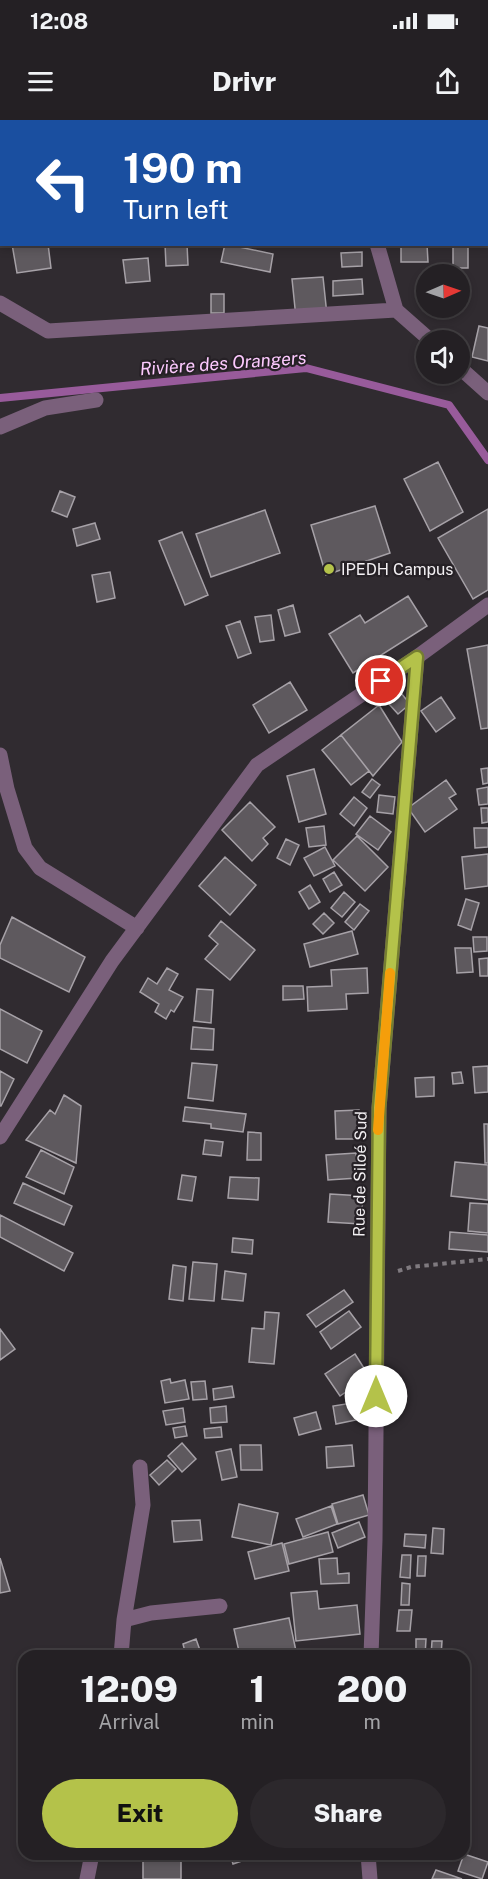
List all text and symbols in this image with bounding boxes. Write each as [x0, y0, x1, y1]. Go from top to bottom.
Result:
text: 12:08 [30, 8, 88, 34]
icon: menu [24, 65, 57, 98]
text: Drivr [212, 65, 276, 97]
icon: share [431, 65, 464, 98]
text: 190 m [123, 143, 243, 192]
icon: left [24, 144, 102, 222]
text: Turn left [123, 193, 229, 225]
north arrow [416, 264, 470, 318]
map controls [416, 264, 470, 384]
button: sound [416, 330, 470, 384]
water label: Rivière des Orangers [139, 347, 307, 379]
place label: IPEDH Campus [341, 560, 453, 579]
marker: IPEDH Campus [322, 562, 336, 576]
pin [355, 655, 406, 706]
icon: arrive [364, 664, 397, 697]
street label: Rue de Siloé Sud [349, 1111, 371, 1237]
position arrow [344, 1364, 408, 1428]
text: 12:09 [80, 1668, 178, 1710]
text: 1 [249, 1668, 265, 1710]
text: 200 [337, 1668, 408, 1710]
text: Arrival [98, 1710, 160, 1734]
text: min [240, 1710, 274, 1734]
text: m [363, 1710, 381, 1734]
button: Exit [42, 1779, 238, 1848]
button: Share [250, 1779, 446, 1848]

